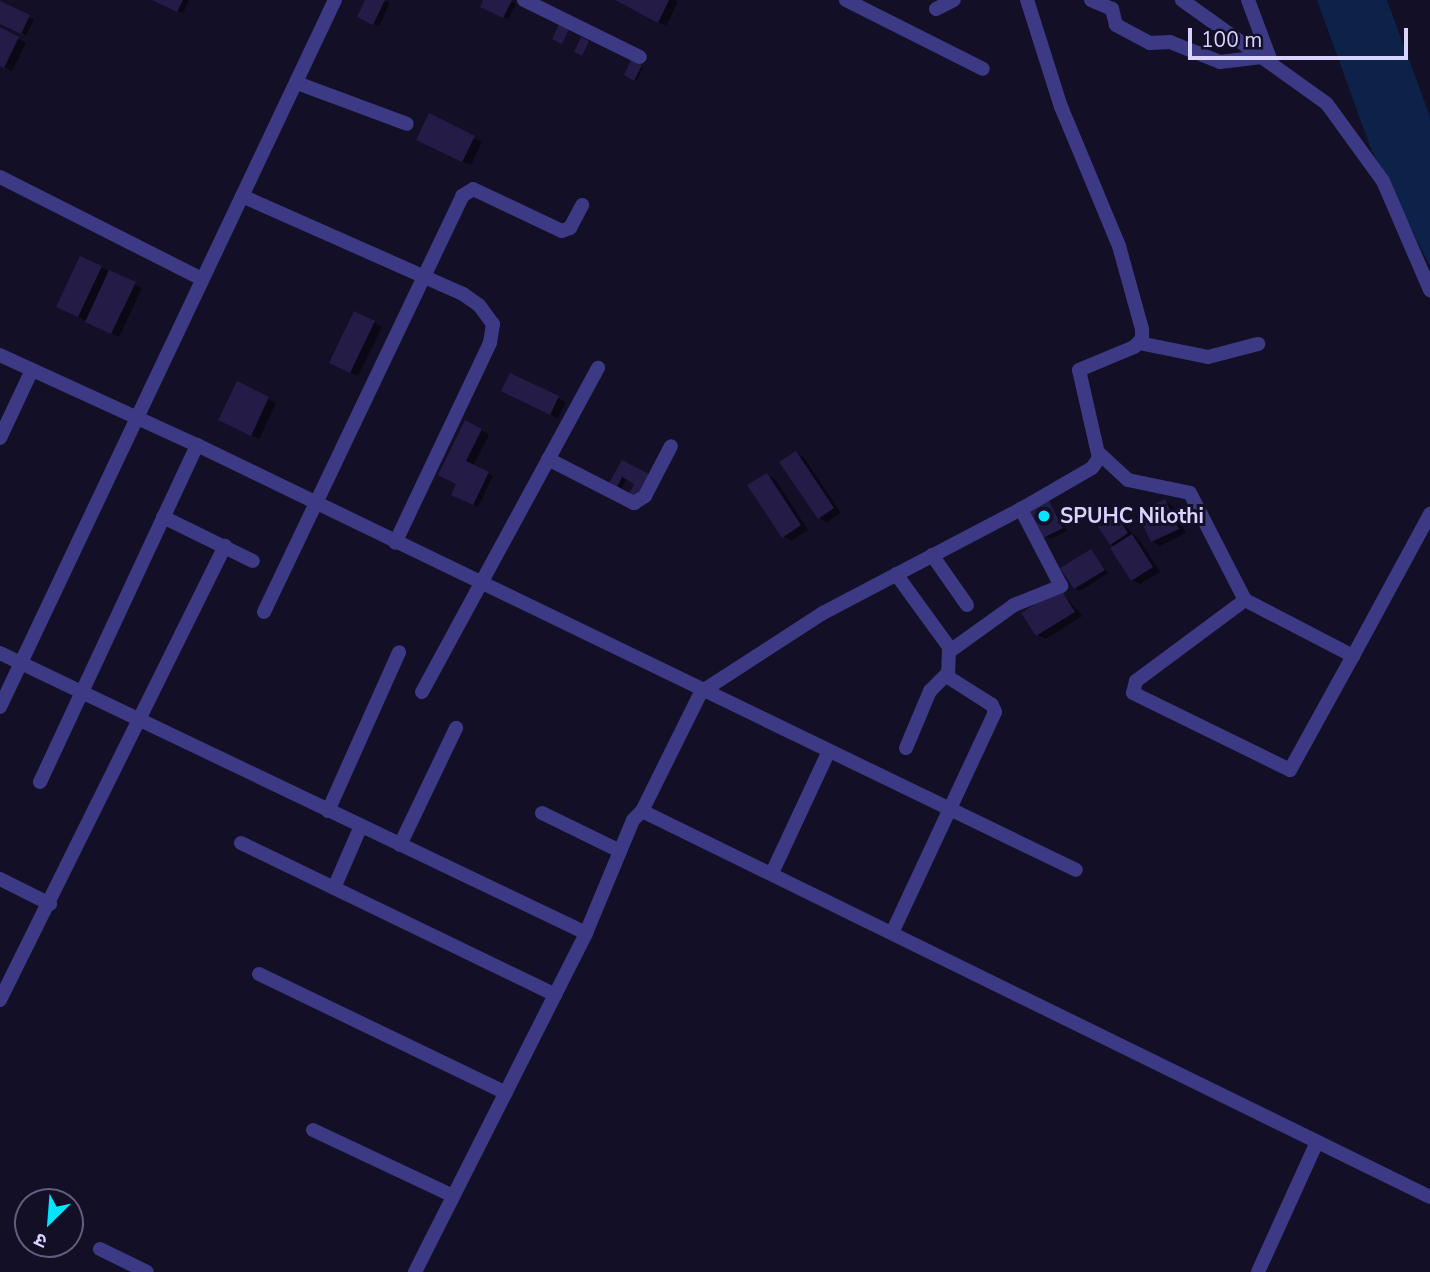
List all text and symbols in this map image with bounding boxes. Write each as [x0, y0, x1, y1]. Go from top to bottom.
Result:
scale bar [1192, 14, 1412, 58]
text: 100 m [1201, 26, 1262, 54]
place label: SPUHC Nilothi [1060, 503, 1204, 529]
marker: SPUHC Nilothi [1034, 506, 1054, 526]
north arrow [14, 1188, 84, 1258]
text: उ [30, 1226, 52, 1254]

